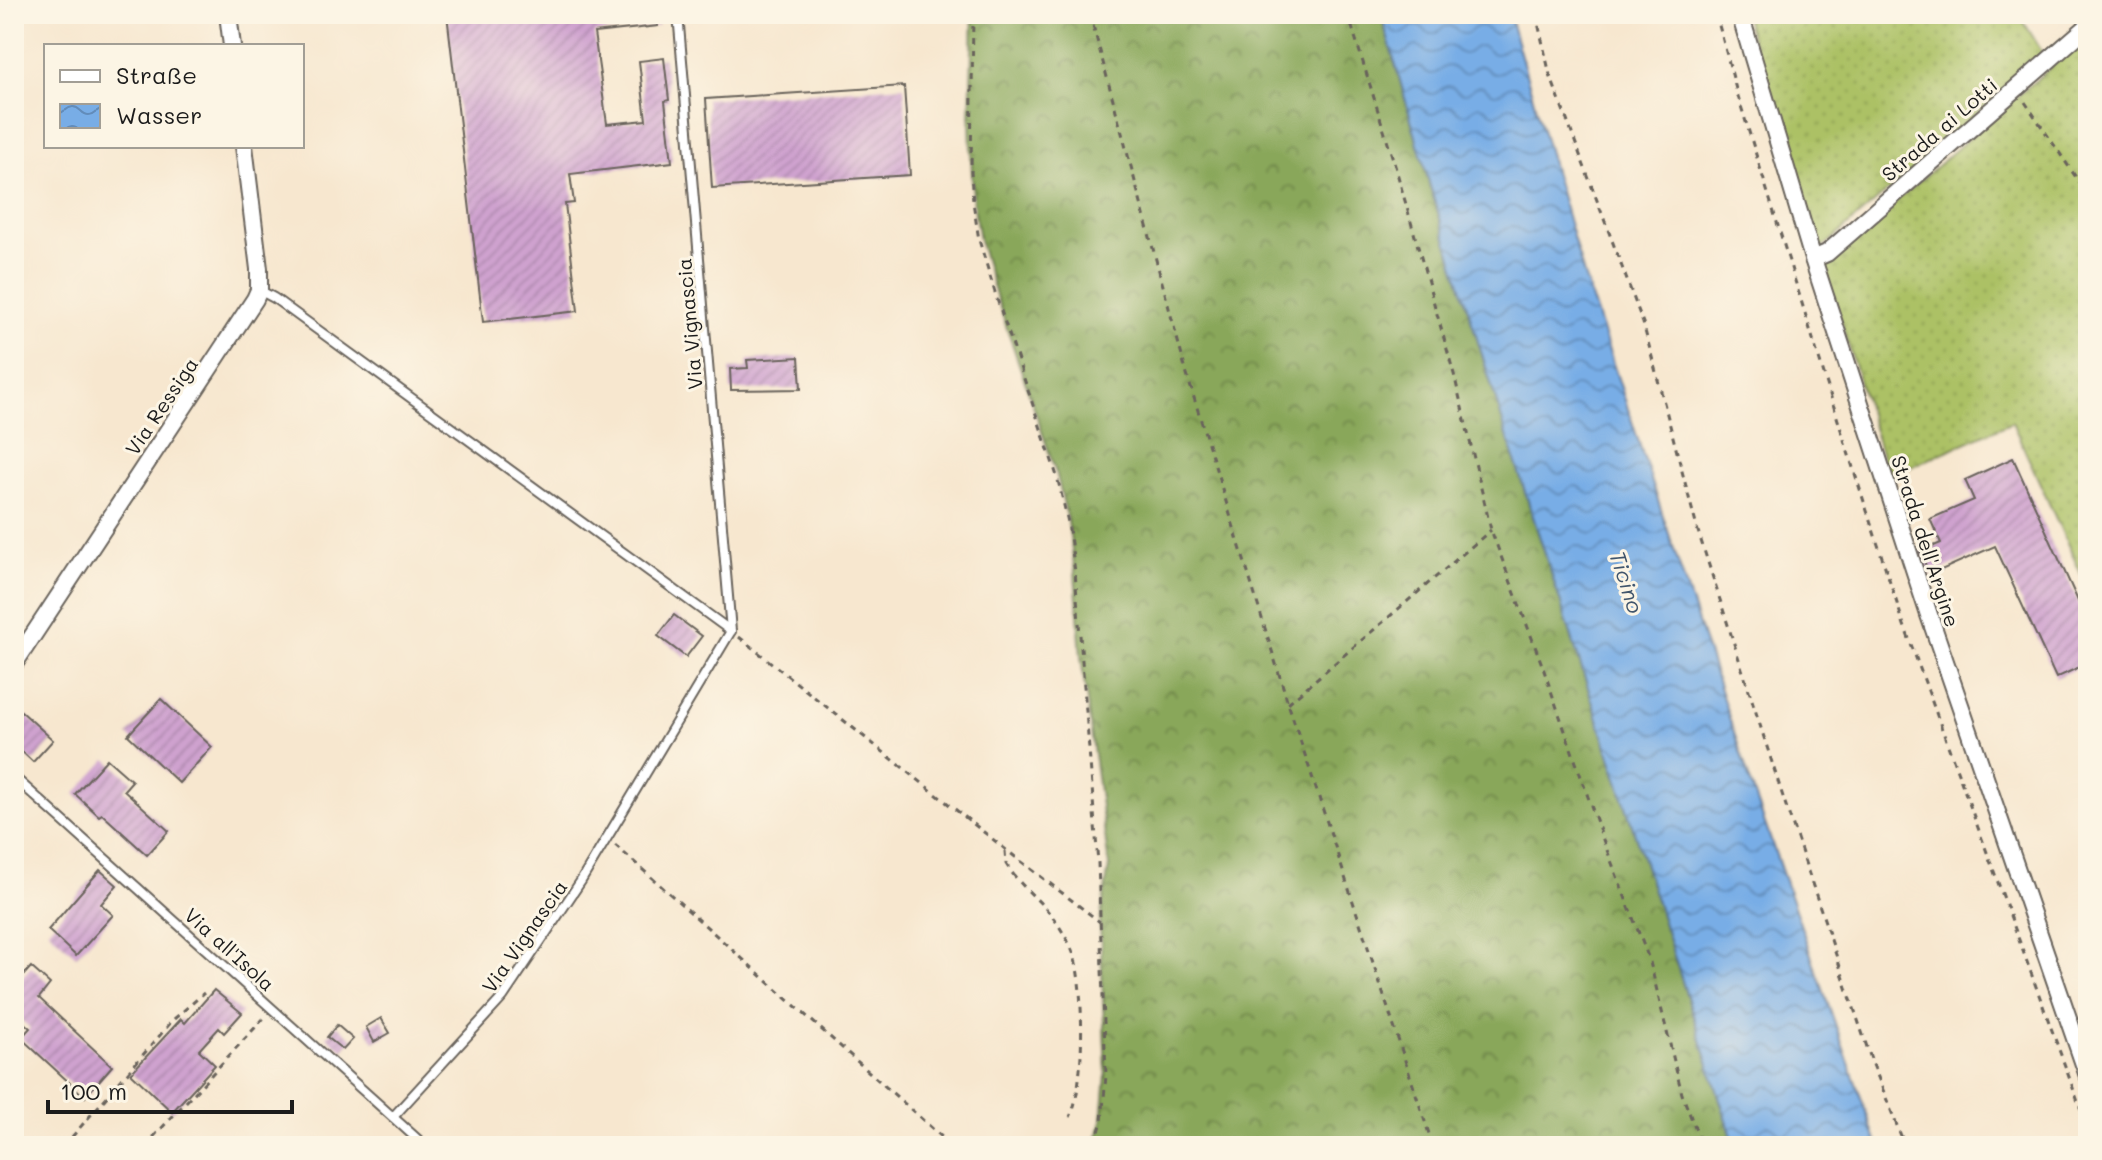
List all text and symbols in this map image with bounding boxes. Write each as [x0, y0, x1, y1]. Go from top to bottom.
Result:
legend [44, 44, 304, 148]
text: Straße [116, 59, 197, 90]
street label: Strada ai Lotti [1876, 72, 2002, 186]
text: Wasser [116, 99, 202, 130]
street label: Via Vignascia [670, 257, 708, 391]
street label: Via Ressiga [119, 352, 203, 460]
street label: Strada dell'Argine [1886, 452, 1966, 630]
water label: Ticino [1603, 547, 1651, 617]
street label: Via Vignascia [475, 874, 573, 998]
street label: Via all'Isola [179, 902, 281, 996]
scale bar [48, 1064, 292, 1114]
text: 100 m [60, 1075, 127, 1106]

